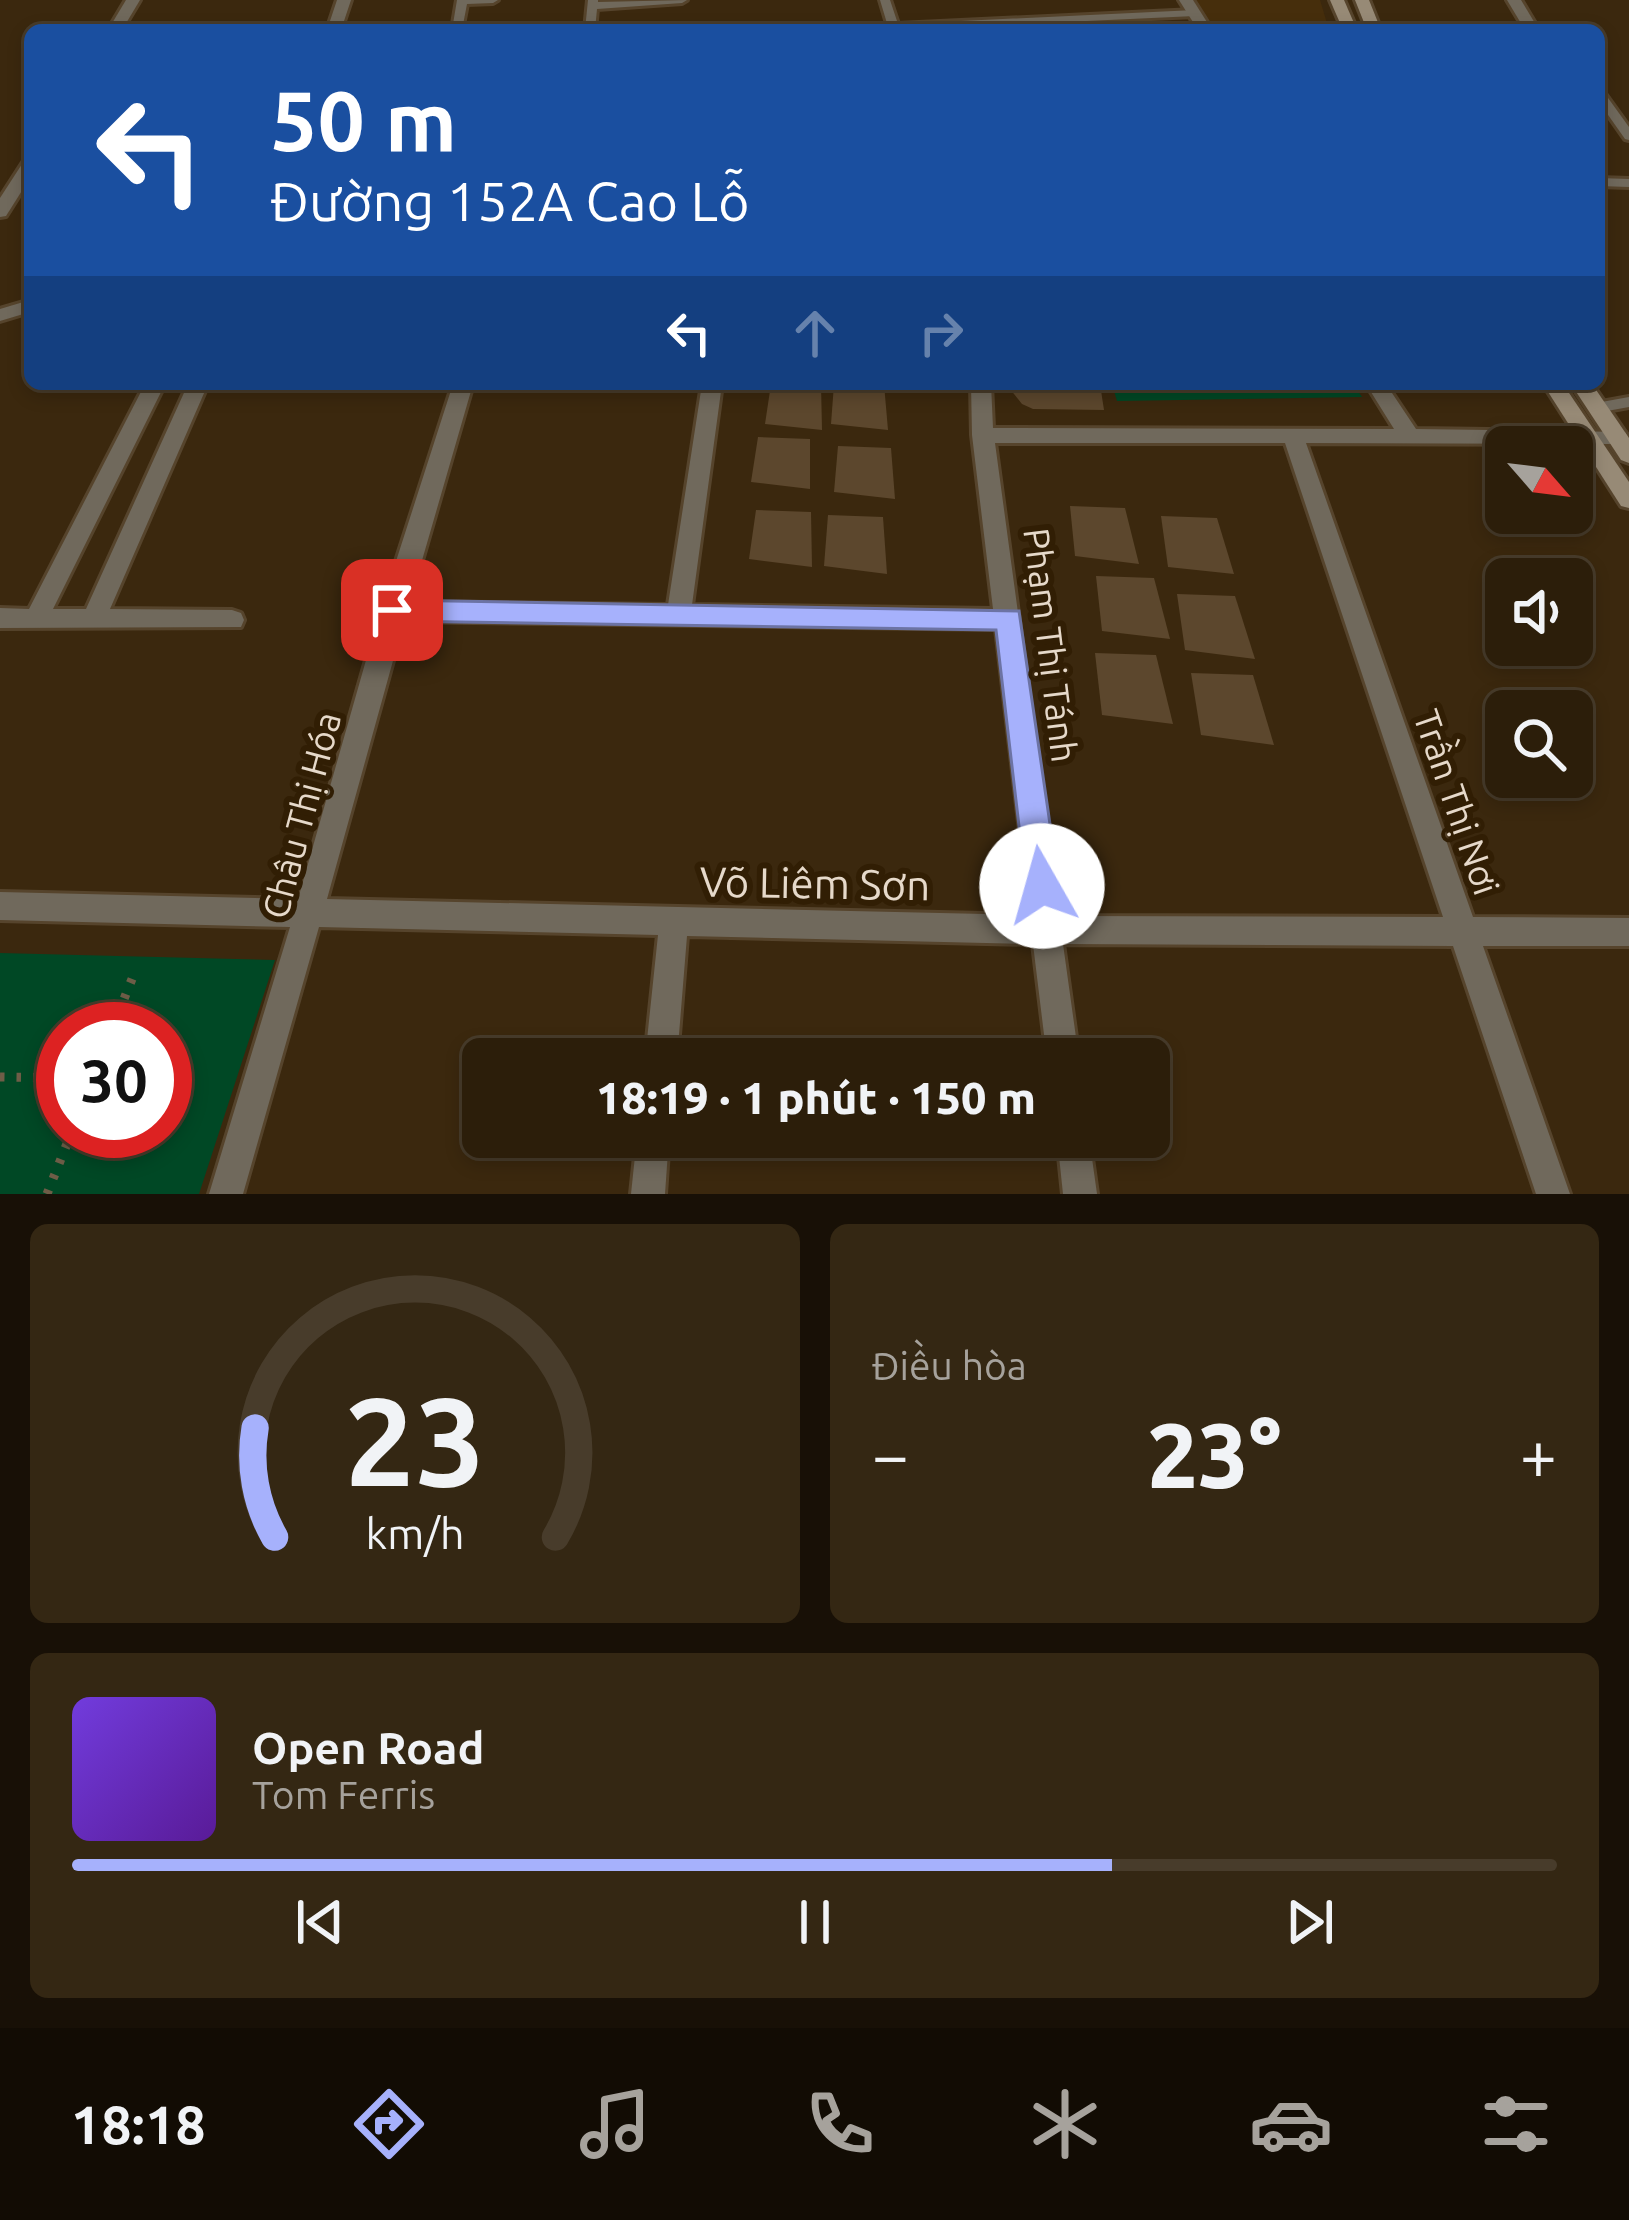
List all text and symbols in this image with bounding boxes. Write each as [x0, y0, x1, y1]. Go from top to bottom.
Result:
icon: left [72, 72, 228, 228]
text: 50 m [270, 73, 457, 167]
text: Đường 152A Cao Lỗ [270, 171, 750, 231]
icon: left [656, 300, 722, 366]
icon: ahead [782, 300, 848, 366]
icon: right [908, 300, 974, 366]
north arrow [1485, 426, 1593, 534]
map controls [1485, 426, 1593, 798]
street label: Phạm Thị Tánh [1016, 526, 1086, 764]
button: sound [1485, 558, 1593, 666]
pin [341, 559, 443, 661]
icon: arrive [359, 577, 425, 643]
button: search [1485, 690, 1593, 798]
street label: Trần Thị Nơi [1406, 703, 1510, 900]
street label: Châu Thị Hóa [254, 707, 348, 923]
position arrow [979, 823, 1105, 949]
street label: Võ Liêm Sơn [699, 857, 931, 909]
speed limit sign: 30 [36, 1002, 192, 1158]
text: 18:19 · 1 phút · 150 m [596, 1072, 1036, 1123]
text: Điều hòa [872, 1344, 1027, 1387]
text: 23 [344, 1370, 485, 1510]
text: 23° [1147, 1404, 1281, 1505]
text: − [872, 1417, 909, 1491]
text: + [1520, 1417, 1557, 1491]
text: km/h [365, 1508, 464, 1556]
text: Open Road [252, 1722, 484, 1773]
text: Tom Ferris [252, 1773, 435, 1816]
icon: previous [287, 1889, 353, 1955]
icon: pause [782, 1889, 848, 1955]
icon: next [1277, 1889, 1343, 1955]
icon: directions [347, 2082, 431, 2166]
icon: music [573, 2082, 657, 2166]
icon: phone [798, 2082, 882, 2166]
icon: climate [1023, 2082, 1107, 2166]
icon: car [1249, 2082, 1333, 2166]
icon: filters [1474, 2082, 1558, 2166]
text: 18:18 [71, 2094, 206, 2154]

